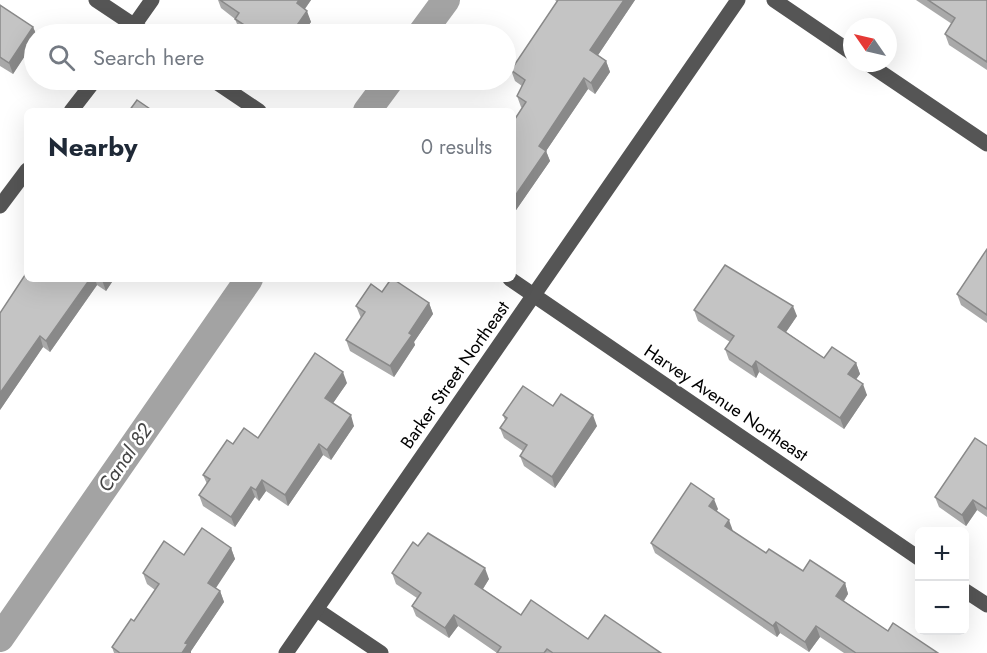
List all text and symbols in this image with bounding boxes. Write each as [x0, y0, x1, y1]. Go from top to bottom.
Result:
north arrow [843, 18, 897, 72]
search box [24, 24, 516, 90]
icon: search [45, 41, 78, 74]
text: Search here [93, 41, 204, 73]
text: Nearby [48, 128, 137, 166]
text: 0 results [421, 133, 492, 162]
street label: Barker Street Northeast [394, 295, 516, 454]
street label: Harvey Avenue Northeast [639, 338, 814, 468]
water label: Canal 82 [91, 417, 160, 498]
map controls [915, 527, 969, 635]
button: + [915, 527, 969, 581]
button: − [915, 581, 969, 635]

